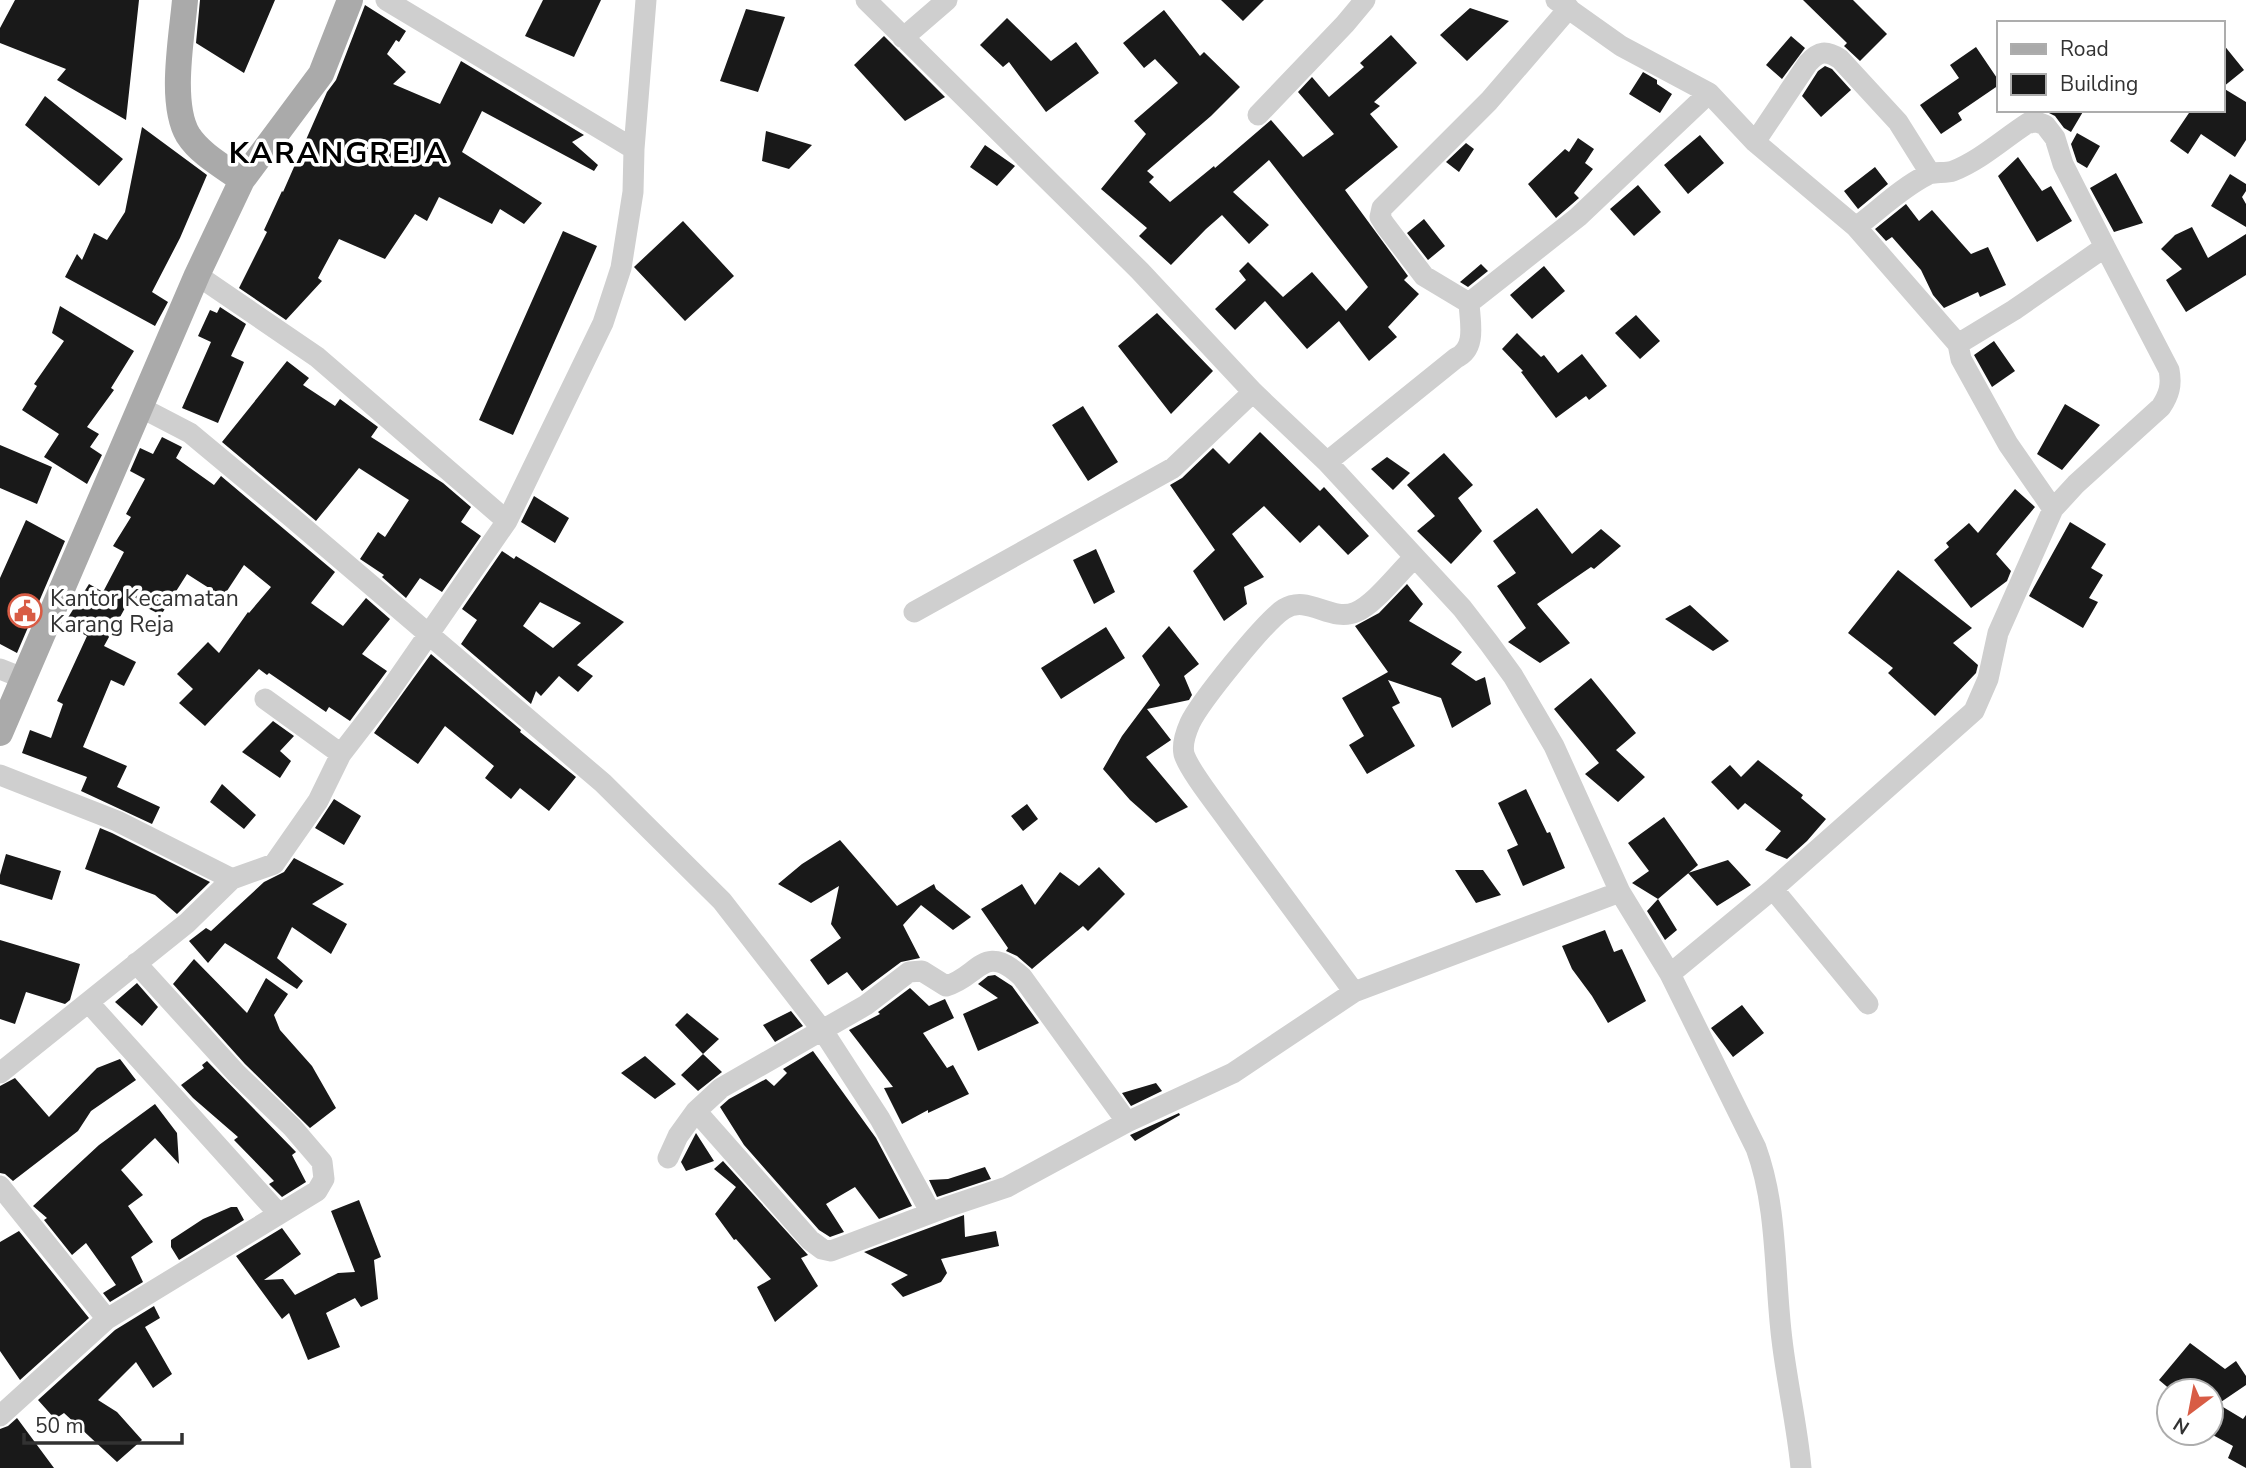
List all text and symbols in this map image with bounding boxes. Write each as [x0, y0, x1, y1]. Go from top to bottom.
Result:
legend [1997, 21, 2225, 112]
text: Road [2060, 35, 2109, 63]
text: Building [2060, 70, 2138, 98]
district label: KARANGREJA [229, 133, 449, 174]
place label: Kantor Kecamatan Karang Reja [50, 583, 239, 640]
public building icon: Kantor Kecamatan Karang Reja [6, 592, 44, 630]
north arrow [2155, 1377, 2225, 1447]
scale bar [24, 1402, 182, 1446]
text: N [2169, 1411, 2194, 1440]
text: 50 m [35, 1412, 84, 1440]

